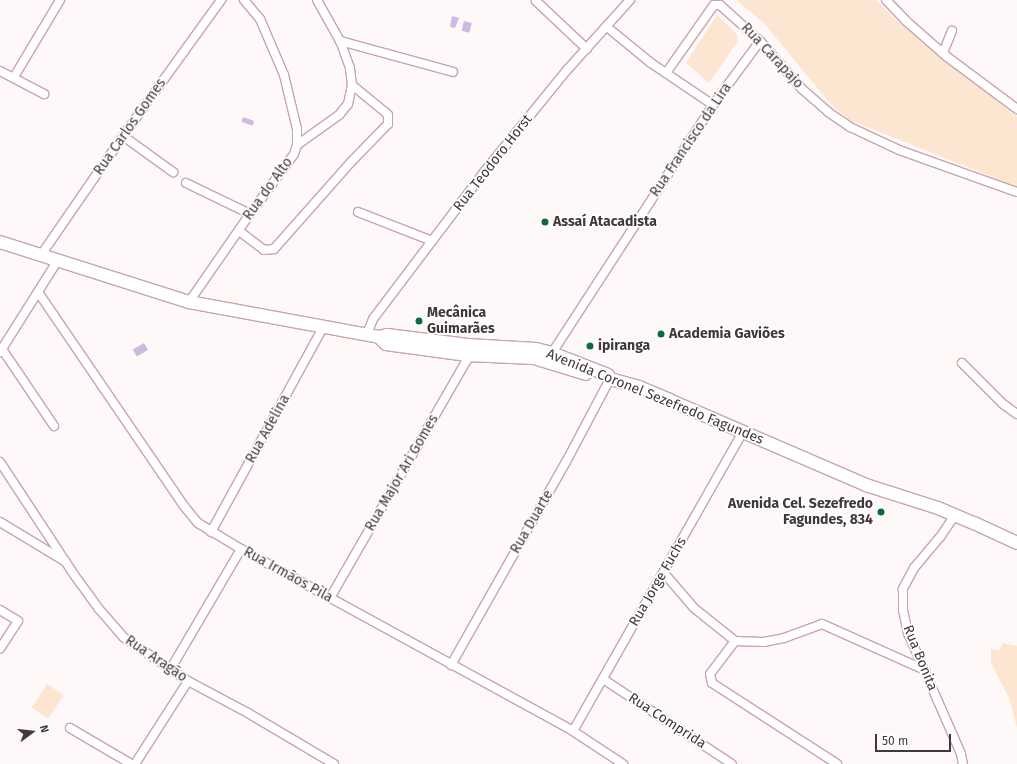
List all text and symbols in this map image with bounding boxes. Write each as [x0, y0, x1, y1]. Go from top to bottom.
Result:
street label: Rua Carapajo [737, 20, 807, 92]
street label: Rua Carlos Gomes [90, 75, 170, 179]
street label: Rua Francisco da Lira [647, 80, 735, 200]
street label: Rua Teodoro Horst [450, 111, 536, 215]
street label: Rua do Alto [240, 154, 296, 224]
place label: Assaí Atacadista [553, 214, 657, 230]
marker: Assaí Atacadista [540, 217, 550, 227]
place label: Mecânica Guimarães [427, 305, 495, 338]
marker: Mecânica Guimarães [414, 316, 424, 326]
place label: Academia Gaviões [669, 326, 785, 342]
marker: Academia Gaviões [656, 329, 666, 339]
place label: ipiranga [598, 338, 650, 354]
marker: ipiranga [585, 341, 595, 351]
street label: Avenida Coronel Sezefredo Fagundes [544, 346, 766, 448]
street label: Rua Adelina [242, 392, 294, 466]
street label: Rua Major Ari Gomes [362, 412, 442, 534]
street label: Rua Duarte [507, 487, 557, 557]
place label: Avenida Cel. Sezefredo Fagundes, 834 [728, 496, 873, 528]
marker: Avenida Cel. Sezefredo Fagundes, 834 [876, 507, 886, 517]
street label: Rua Jorge Fuchs [626, 535, 690, 629]
street label: Rua Irmãos Pìla [240, 544, 336, 606]
street label: Rua Bonita [899, 623, 941, 693]
street label: Rua Aragão [122, 632, 190, 686]
street label: Rua Comprida [625, 690, 709, 752]
north arrow [12, 712, 52, 752]
text: N [37, 724, 51, 734]
scale bar [877, 726, 953, 752]
text: 50 m [882, 734, 908, 748]

